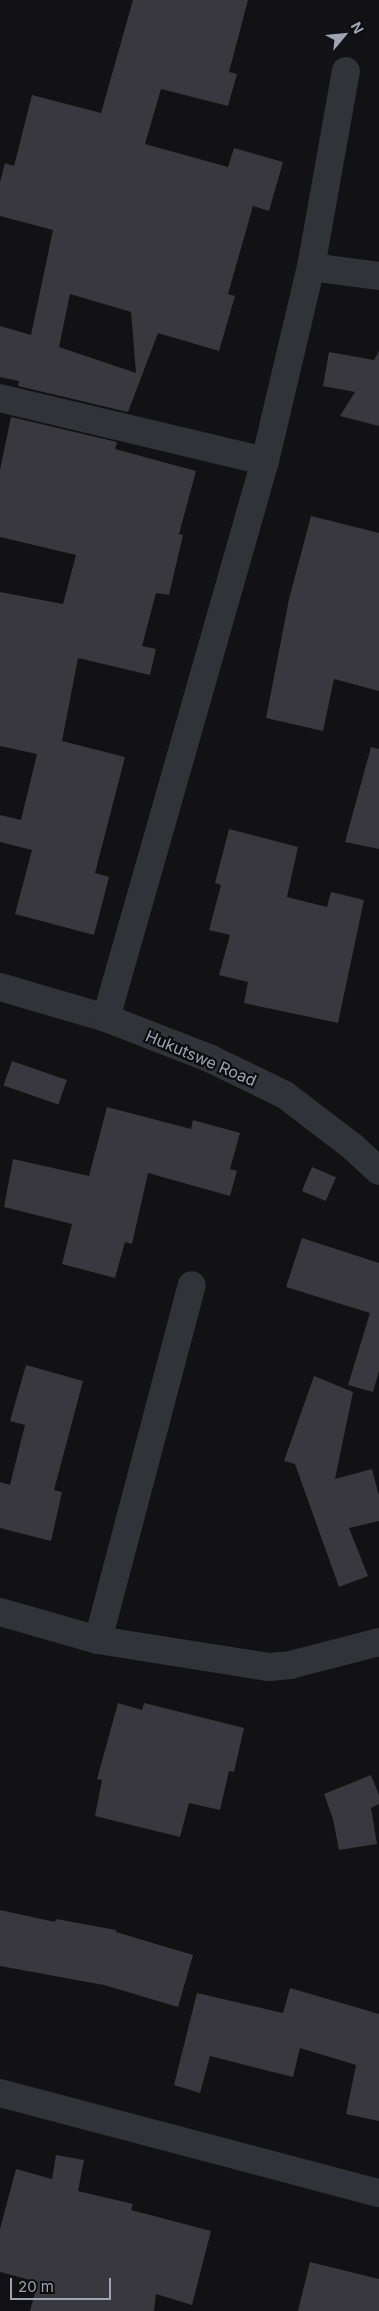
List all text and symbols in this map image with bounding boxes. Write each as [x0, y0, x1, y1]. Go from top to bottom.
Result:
north arrow [319, 10, 369, 60]
text: N [348, 19, 368, 36]
street label: Hukutswe Road [143, 1026, 259, 1090]
scale bar [12, 2268, 114, 2300]
text: 20 m [18, 2277, 54, 2296]

